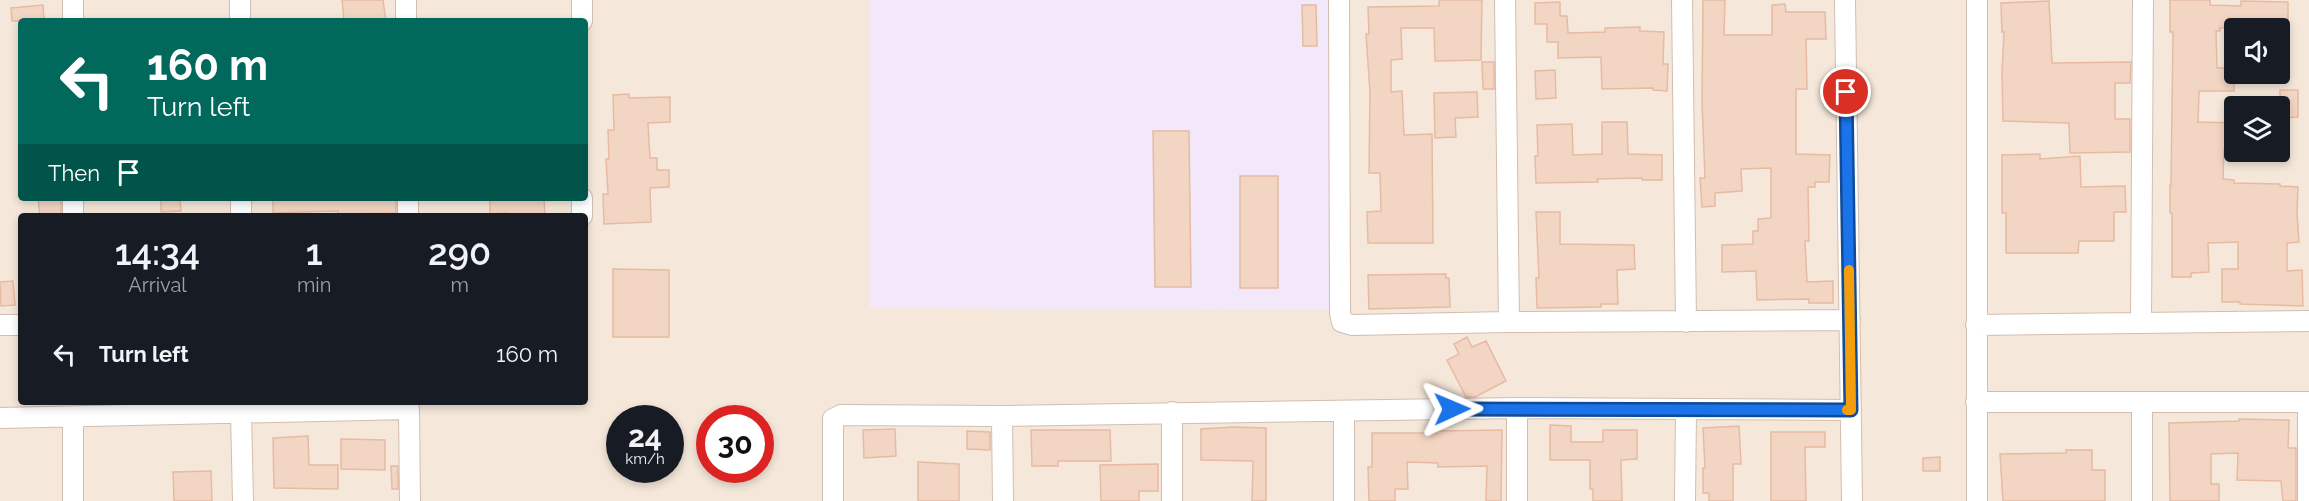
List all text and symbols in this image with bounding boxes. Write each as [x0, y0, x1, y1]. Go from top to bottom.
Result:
map controls [2224, 18, 2290, 162]
button: sound [2224, 18, 2290, 84]
text: 160 m [147, 41, 268, 90]
icon: left [48, 42, 126, 120]
pin [1820, 66, 1871, 117]
icon: arrive [1829, 75, 1862, 108]
text: Turn left [147, 91, 250, 122]
button: layers [2224, 96, 2290, 162]
icon: arrive [112, 156, 145, 189]
text: Then [48, 160, 100, 186]
text: 14:34 [115, 231, 200, 273]
text: 1 [306, 231, 323, 273]
text: 290 [428, 231, 491, 273]
text: Arrival [128, 273, 187, 297]
text: min [297, 273, 331, 297]
text: m [450, 273, 469, 297]
icon: left [48, 338, 81, 371]
text: Turn left [99, 341, 189, 367]
text: 160 m [496, 341, 558, 367]
position arrow [1420, 377, 1484, 441]
speed limit sign: 30 [696, 405, 774, 483]
text: 24 [628, 419, 662, 454]
text: km/h [625, 450, 665, 468]

